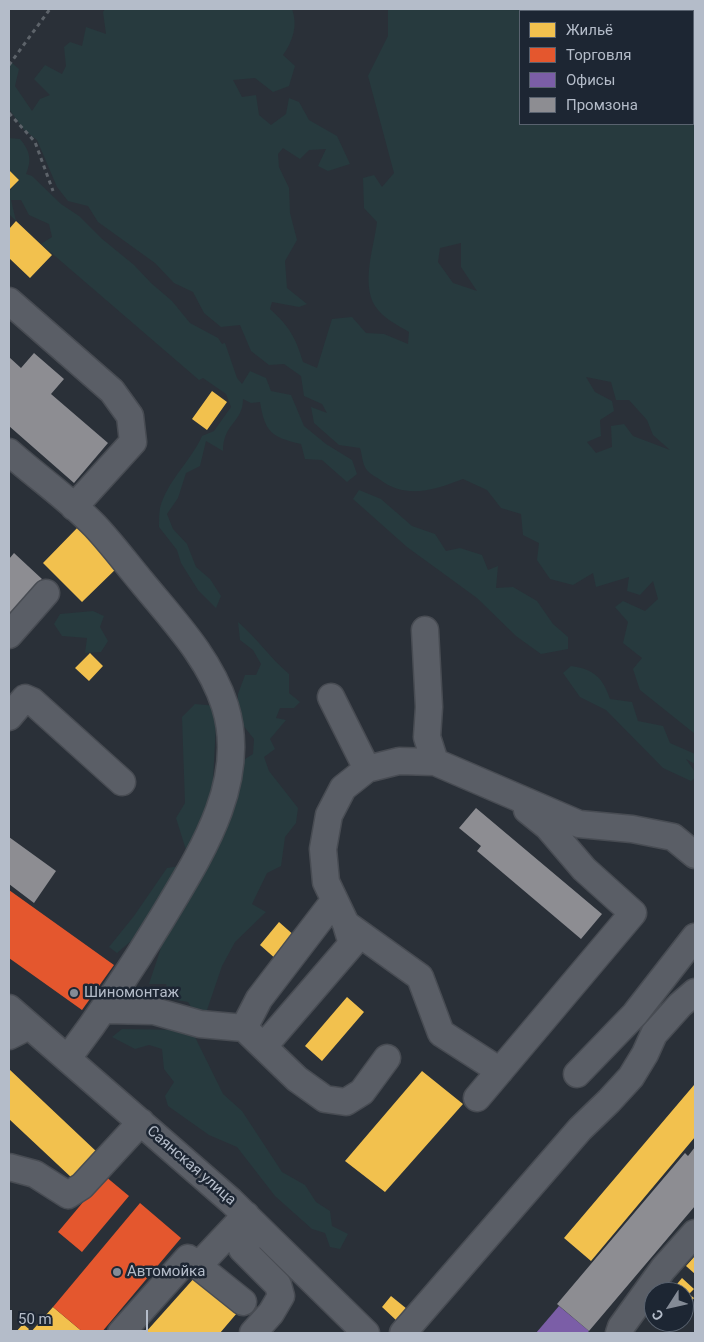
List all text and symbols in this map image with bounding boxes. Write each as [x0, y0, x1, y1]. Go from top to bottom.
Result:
legend [519, 10, 694, 125]
text: Жильё [566, 21, 613, 39]
text: Торговля [566, 46, 631, 64]
text: Офисы [566, 71, 615, 89]
text: Промзона [566, 96, 638, 114]
place label: Шиномонтаж [84, 984, 179, 1002]
marker: Шиномонтаж [68, 987, 80, 999]
street label: Саянская улица [143, 1122, 239, 1210]
place label: Автомойка [127, 1263, 205, 1281]
marker: Автомойка [111, 1266, 123, 1278]
north arrow [644, 1282, 694, 1332]
scale bar [12, 1300, 150, 1332]
text: С [648, 1307, 667, 1323]
text: 50 m [18, 1310, 52, 1328]

